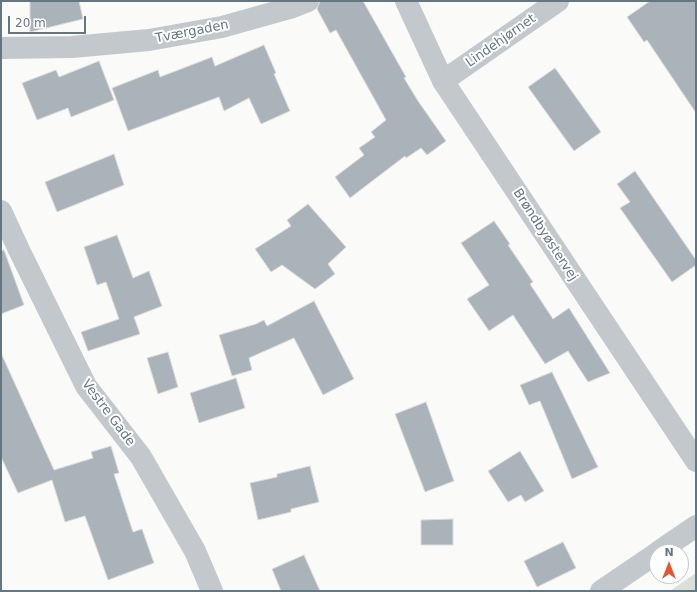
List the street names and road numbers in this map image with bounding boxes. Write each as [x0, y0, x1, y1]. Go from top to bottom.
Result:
street label: Lindehjørnet [463, 11, 539, 71]
street label: Tværgaden [154, 17, 230, 47]
street label: Brøndbyøstervej [509, 186, 581, 284]
street label: Vestre Gade [78, 377, 138, 449]

